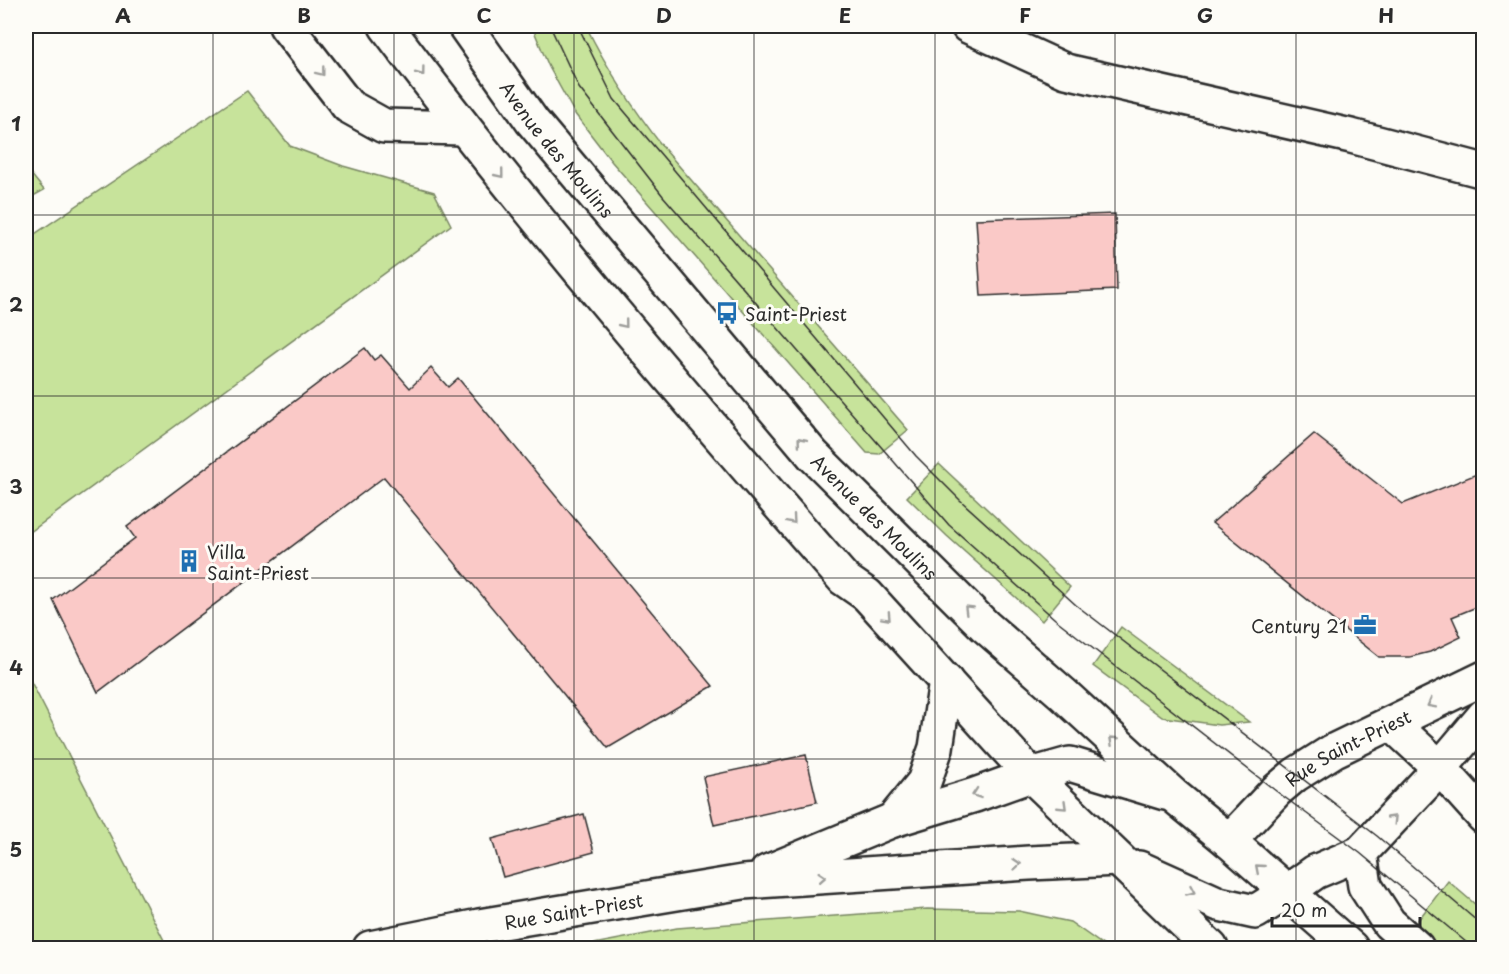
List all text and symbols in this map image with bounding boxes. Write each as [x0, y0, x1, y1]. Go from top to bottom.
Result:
text: A [115, 0, 131, 30]
text: B [297, 0, 311, 30]
text: C [476, 0, 492, 30]
text: D [656, 0, 672, 30]
text: E [839, 0, 851, 30]
text: F [1019, 0, 1031, 30]
text: G [1197, 0, 1213, 30]
text: H [1378, 0, 1394, 30]
one-way arrow [313, 65, 324, 76]
one-way arrow [413, 66, 424, 77]
street label: Avenue des Moulins [494, 75, 621, 223]
text: 1 [11, 108, 21, 138]
one-way arrow [493, 167, 504, 178]
text: 2 [9, 289, 23, 319]
bus stop icon: Saint-Priest [714, 300, 740, 326]
place label: Saint-Priest [745, 300, 847, 327]
one-way arrow [617, 318, 628, 329]
one-way arrow [797, 437, 808, 448]
street label: Avenue des Moulins [806, 448, 944, 586]
text: 3 [9, 471, 23, 501]
one-way arrow [785, 513, 796, 524]
place label: Villa Saint-Priest [207, 538, 309, 586]
building icon: Villa Saint-Priest [176, 548, 202, 574]
one-way arrow [964, 606, 975, 617]
one-way arrow [880, 610, 891, 621]
place label: Century 21 [1251, 612, 1347, 639]
office icon: Century 21 [1352, 612, 1378, 638]
text: 4 [9, 652, 23, 682]
one-way arrow [1427, 697, 1438, 708]
street label: Rue Saint-Priest [1278, 702, 1415, 792]
one-way arrow [1109, 736, 1119, 747]
one-way arrow [971, 787, 982, 800]
one-way arrow [1057, 799, 1067, 810]
one-way arrow [1386, 815, 1397, 826]
text: 5 [10, 834, 22, 864]
one-way arrow [1012, 858, 1021, 871]
one-way arrow [1256, 864, 1266, 875]
one-way arrow [818, 870, 827, 883]
one-way arrow [1185, 884, 1196, 896]
street label: Rue Saint-Priest [502, 885, 645, 935]
scale bar [1272, 890, 1420, 928]
text: 20 m [1281, 896, 1327, 923]

